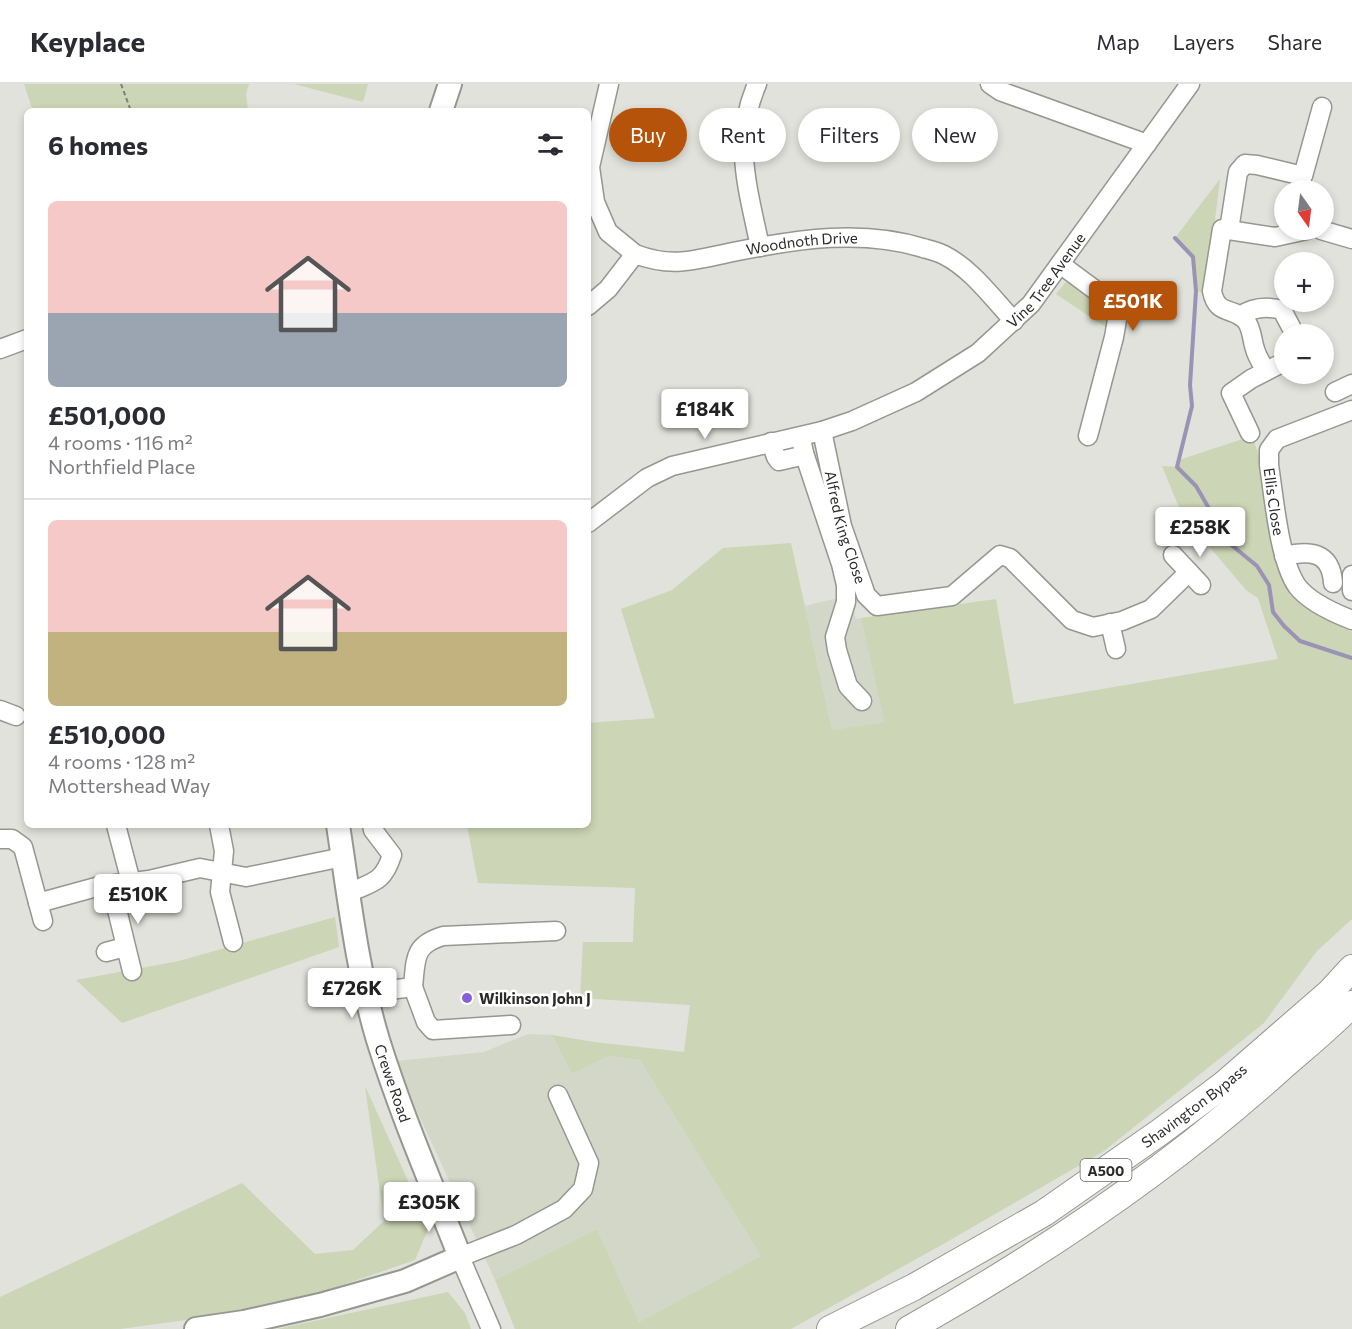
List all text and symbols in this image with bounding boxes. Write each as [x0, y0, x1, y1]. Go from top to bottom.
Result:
text: Keyplace [30, 24, 145, 58]
text: Map [1096, 29, 1140, 54]
text: Layers [1173, 29, 1235, 54]
text: Share [1268, 29, 1322, 54]
chip: Buy [609, 108, 687, 162]
chip: Rent [699, 108, 786, 162]
chip: Filters [798, 108, 900, 162]
chip: New [912, 108, 998, 162]
icon: filters [534, 128, 567, 161]
text: 6 homes [48, 129, 148, 160]
north arrow [1274, 180, 1334, 240]
map controls [1274, 180, 1334, 384]
street label: Woodnoth Drive [744, 228, 858, 258]
street label: Vine Tree Avenue [1002, 229, 1089, 331]
icon: home [254, 240, 362, 348]
button: + [1274, 252, 1334, 312]
pin: £501K [1091, 281, 1175, 332]
text: £501K [1103, 288, 1163, 312]
button: − [1274, 324, 1334, 384]
pin: £184K [663, 389, 747, 440]
text: £184K [675, 396, 735, 420]
text: £501,000 [48, 399, 166, 430]
text: 4 rooms · 116 m² [48, 430, 193, 454]
text: Northfield Place [48, 454, 195, 478]
street label: Ellis Close [1261, 467, 1288, 537]
street label: Alfred King Close [822, 469, 870, 586]
pin: £258K [1158, 507, 1242, 558]
text: £258K [1169, 514, 1231, 538]
icon: home [254, 559, 362, 667]
text: £510,000 [48, 718, 166, 749]
text: 4 rooms · 128 m² [48, 749, 195, 773]
text: Mottershead Way [48, 773, 210, 797]
pin: £510K [96, 874, 180, 925]
text: £510K [108, 881, 168, 905]
pin: £726K [310, 968, 394, 1019]
text: £726K [322, 975, 382, 999]
place label: Wilkinson John J [479, 989, 591, 1007]
marker: Wilkinson John J [460, 991, 474, 1005]
street label: Crewe Road [371, 1042, 415, 1124]
street label: Shavington Bypass [1138, 1060, 1250, 1151]
road number: A500 [1080, 1159, 1132, 1181]
pin: £305K [387, 1182, 471, 1233]
text: £305K [398, 1189, 460, 1213]

